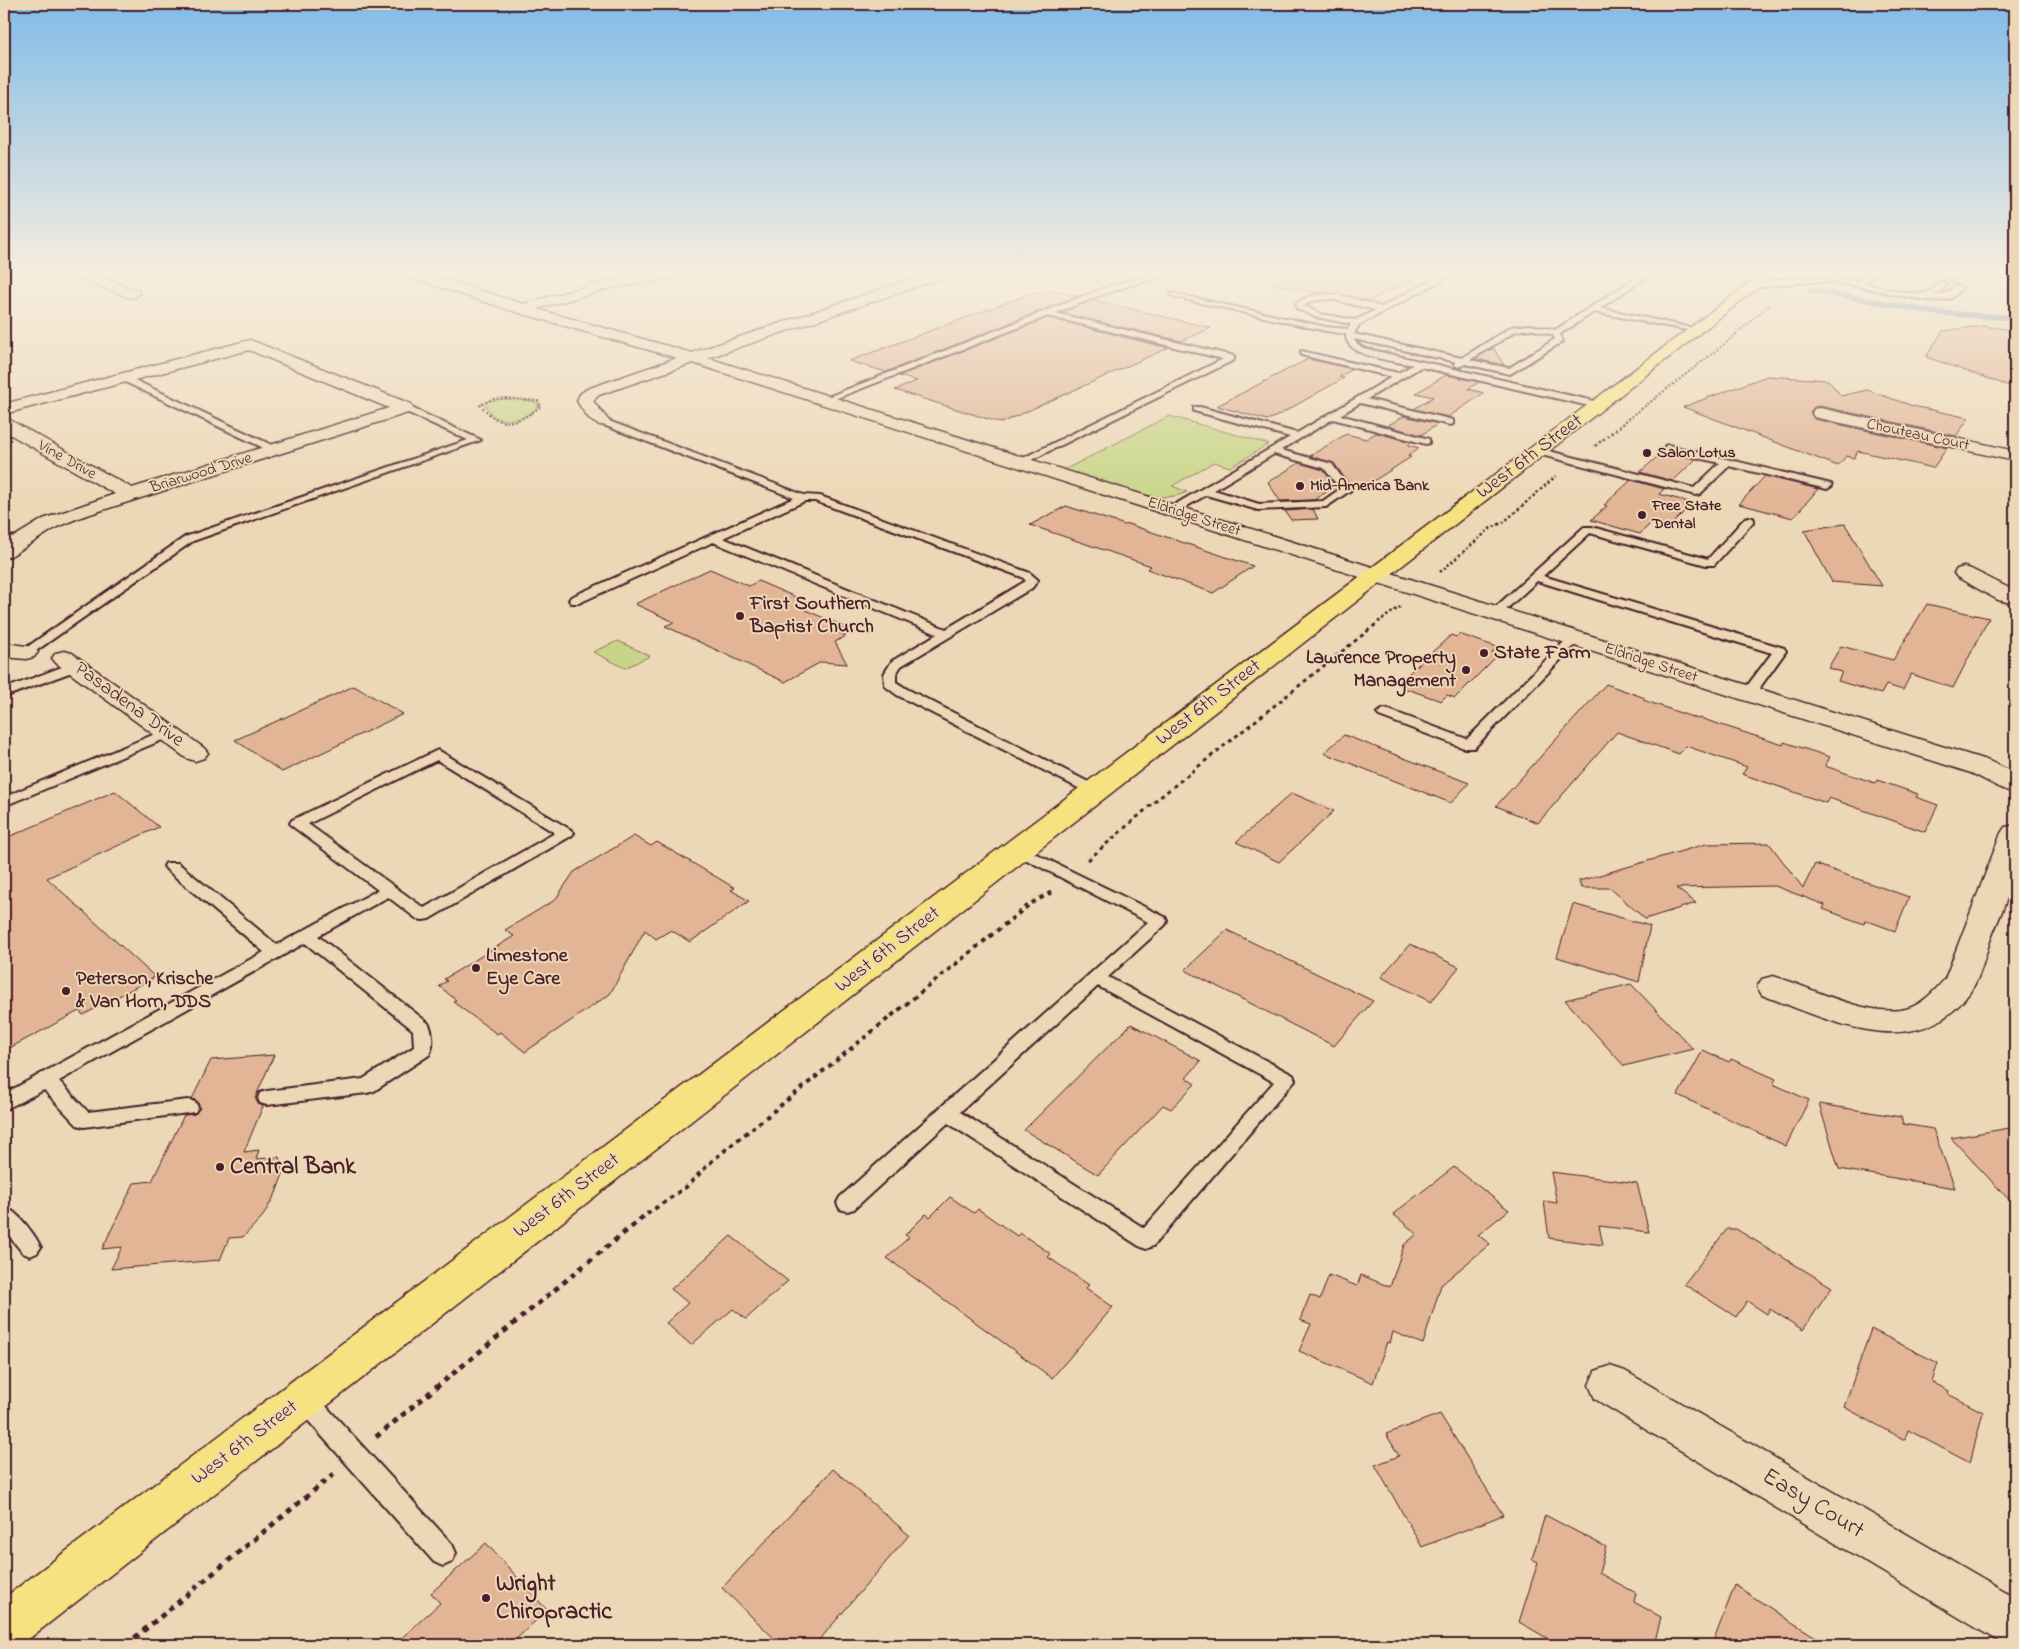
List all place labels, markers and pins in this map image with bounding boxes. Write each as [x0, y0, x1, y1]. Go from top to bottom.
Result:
place label: Salon Lotus [1657, 441, 1736, 465]
marker: Salon Lotus [1641, 447, 1653, 459]
place label: Mid-America Bank [1310, 474, 1430, 498]
marker: Mid-America Bank [1294, 480, 1306, 492]
place label: Free State Dental [1651, 494, 1722, 536]
marker: Free State Dental [1636, 509, 1648, 521]
place label: First Southern Baptist Church [749, 590, 874, 642]
marker: First Southern Baptist Church [734, 610, 746, 622]
place label: State Farm [1494, 639, 1591, 668]
place label: Lawrence Property Management [1306, 644, 1456, 697]
marker: State Farm [1478, 647, 1490, 659]
marker: Lawrence Property Management [1460, 664, 1472, 676]
place label: Limestone Eye Care [486, 942, 569, 995]
marker: Limestone Eye Care [470, 962, 482, 974]
place label: Peterson, Krische & Van Horn, DDS [75, 965, 214, 1017]
marker: Peterson, Krische & Van Horn, DDS [60, 985, 72, 997]
place label: Central Bank [230, 1150, 356, 1185]
marker: Central Bank [214, 1161, 226, 1173]
place label: Wright Chiropractic [496, 1567, 613, 1630]
marker: Wright Chiropractic [480, 1592, 492, 1604]

